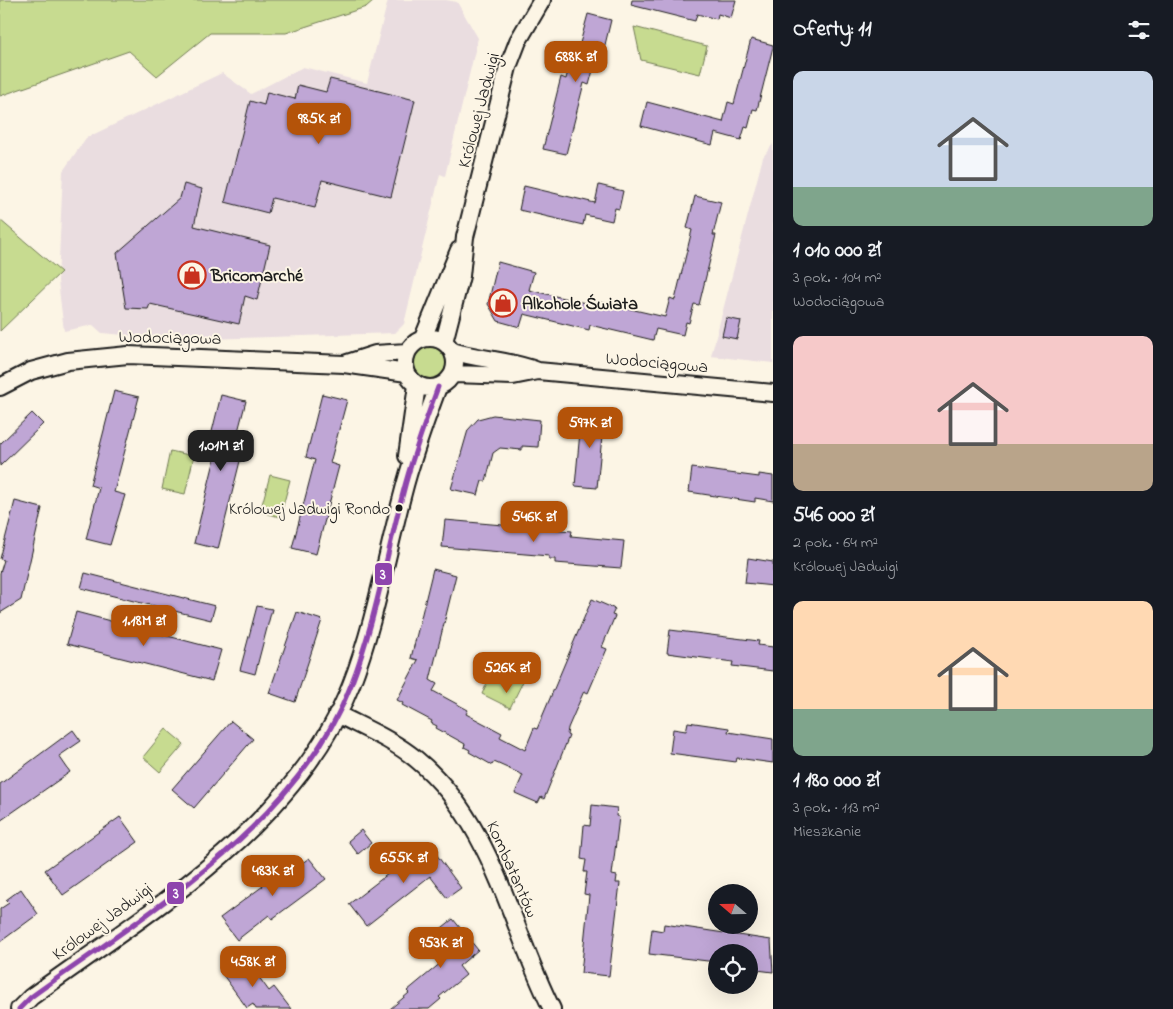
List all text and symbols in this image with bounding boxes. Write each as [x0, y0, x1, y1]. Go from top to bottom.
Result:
text: Oferty: 11 [793, 15, 872, 45]
icon: filters [1125, 16, 1153, 44]
pin: 688K zł [530, 41, 622, 83]
text: 688K zł [555, 45, 597, 69]
street label: Królowej Jadwigi [452, 50, 509, 171]
pin: 985K zł [273, 102, 365, 145]
icon: home [928, 104, 1018, 194]
text: 985K zł [298, 107, 340, 131]
text: 1 010 000 zł [793, 236, 881, 266]
shop icon: Bricomarché [177, 260, 207, 290]
place label: Bricomarché [210, 264, 304, 290]
text: 3 pok. · 104 m² [793, 266, 882, 290]
shop icon: Alkohole Świata [488, 288, 518, 318]
text: Wodociągowa [793, 290, 884, 314]
place label: Alkohole Świata [522, 292, 638, 318]
street label: Wodociągowa [118, 325, 222, 354]
street label: Wodociągowa [604, 347, 709, 382]
icon: home [928, 369, 1018, 459]
pin: 597K zł [544, 406, 636, 449]
text: 597K zł [569, 411, 611, 435]
pin: 1.01M zł [169, 430, 273, 472]
text: 1.01M zł [199, 434, 243, 458]
place label: Królowej Jadwigi Rondo [229, 497, 390, 524]
pin: 546K zł [488, 500, 580, 543]
text: 546 000 zł [793, 501, 874, 531]
marker: Królowej Jadwigi Rondo [394, 503, 404, 513]
text: 546K zł [512, 505, 556, 529]
text: 2 pok. · 64 m² [793, 531, 878, 555]
text: Królowej Jadwigi [793, 555, 898, 579]
line badge: 3 [374, 562, 393, 586]
text: 3 [379, 565, 386, 586]
pin: 1.18M zł [92, 604, 196, 647]
text: 1.18M zł [122, 609, 166, 633]
icon: home [928, 634, 1018, 724]
pin: 526K zł [461, 652, 553, 694]
text: 526K zł [484, 656, 530, 680]
text: 1 180 000 zł [793, 766, 880, 796]
text: 3 pok. · 113 m² [793, 796, 880, 820]
street label: Kombatantów [478, 817, 544, 922]
text: Mieszkanie [793, 820, 861, 844]
pin: 655K zł [358, 842, 450, 884]
text: 655K zł [380, 846, 428, 870]
pin: 483K zł [227, 854, 319, 897]
text: 483K zł [252, 859, 294, 883]
street label: Królowej Jadwigi [48, 877, 159, 969]
line badge: 3 [166, 881, 185, 905]
text: 3 [172, 884, 179, 905]
north arrow [708, 884, 758, 934]
map controls [708, 884, 758, 994]
pin: 953K zł [395, 926, 487, 969]
text: 953K zł [420, 931, 462, 955]
button: locate [708, 944, 758, 994]
pin: 458K zł [207, 946, 299, 988]
text: 458K zł [231, 950, 275, 974]

